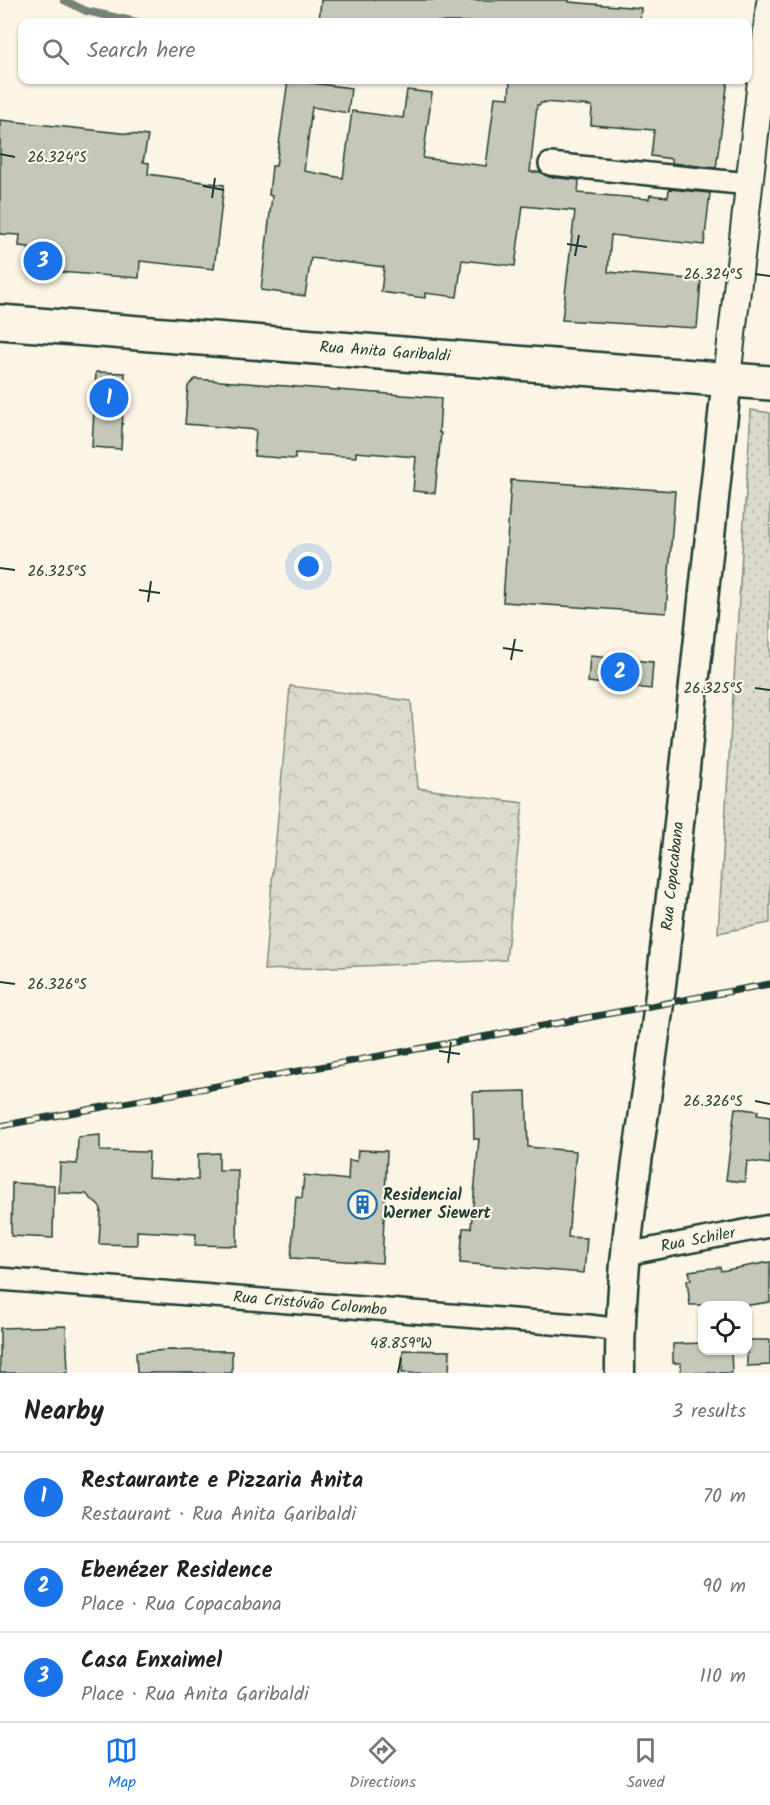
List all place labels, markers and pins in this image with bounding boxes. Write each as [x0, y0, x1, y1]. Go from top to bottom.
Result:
pin: 3 [24, 238, 63, 284]
pin: 1 [90, 376, 128, 420]
pin: 2 [600, 650, 640, 694]
place label: Residencial Werner Siewert [383, 1183, 492, 1226]
building icon: Residencial Werner Siewert [346, 1188, 378, 1220]

